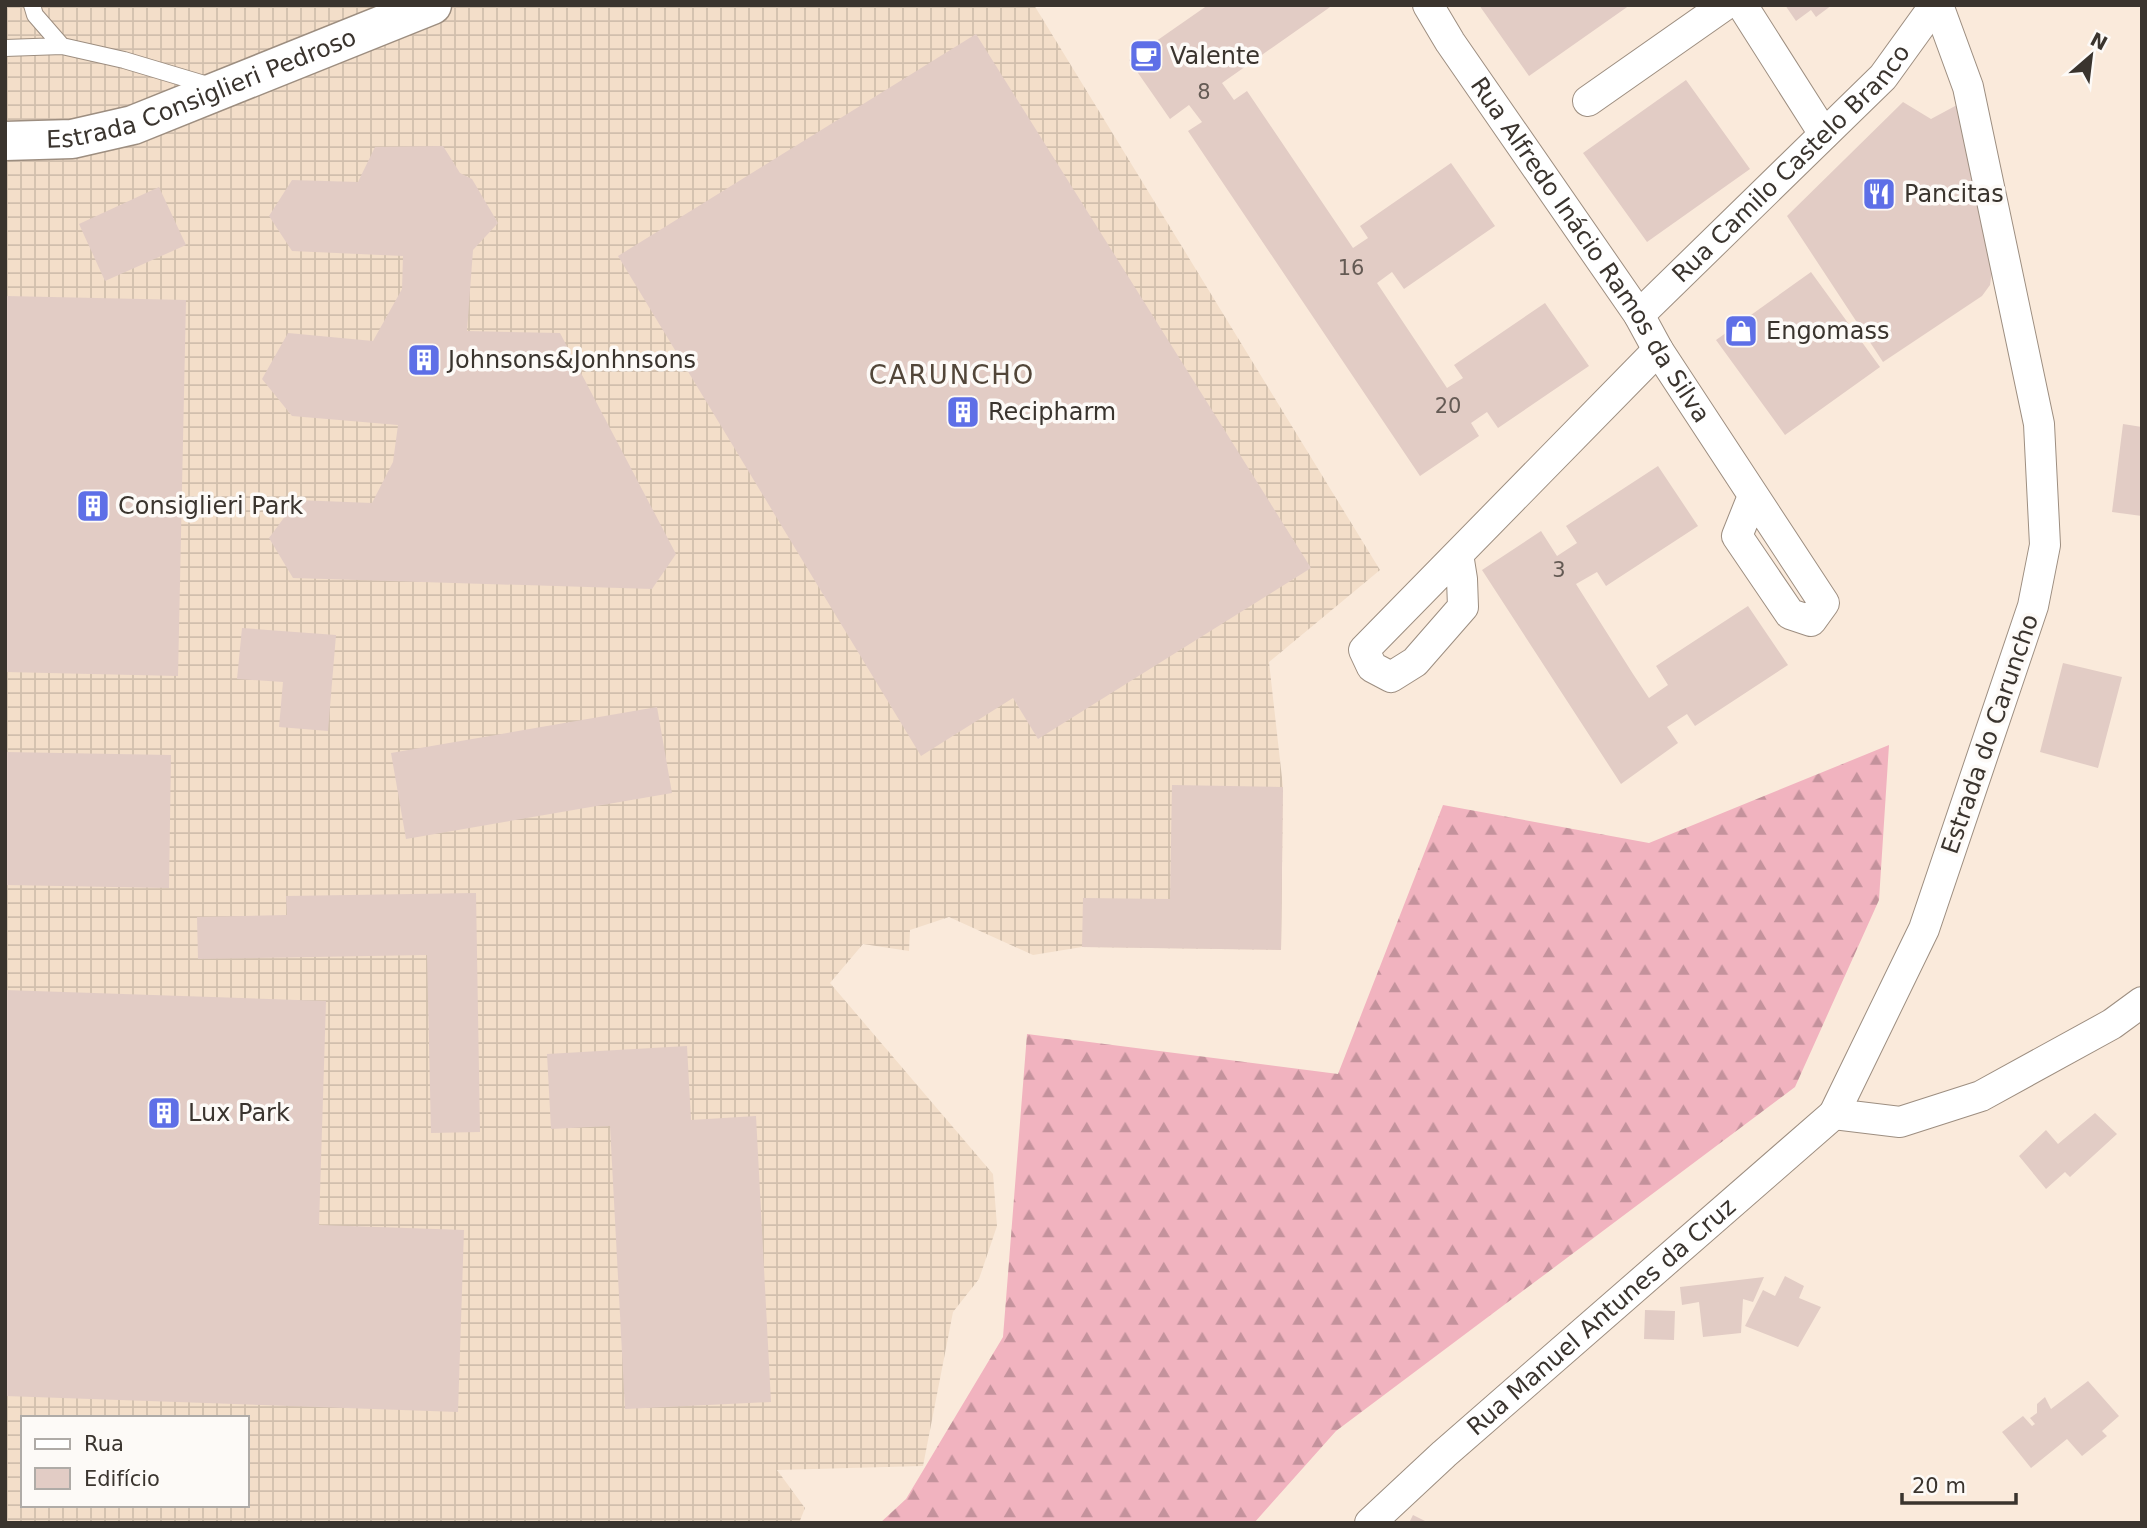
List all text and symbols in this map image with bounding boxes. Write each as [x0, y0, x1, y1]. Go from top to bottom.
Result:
north arrow [2056, 21, 2126, 91]
street label: Estrada Consiglieri Pedroso [46, 23, 360, 154]
text: N [2087, 28, 2111, 54]
cafe icon: Valente [1127, 37, 1165, 75]
street label: Rua Camilo Castelo Branco [1667, 39, 1916, 288]
place label: Valente [1170, 42, 1260, 70]
street label: Rua Alfredo Inácio Ramos da Silva [1465, 72, 1716, 428]
house number: 8 [1197, 80, 1211, 104]
restaurant icon: Pancitas [1860, 175, 1898, 213]
place label: Pancitas [1904, 180, 2004, 208]
house number: 16 [1338, 256, 1364, 280]
shop icon: Engomass [1722, 312, 1760, 350]
place label: Engomass [1766, 317, 1889, 345]
building icon: Johnsons&Jonhnsons [405, 341, 443, 379]
place label: Johnsons&Jonhnsons [446, 346, 696, 374]
district label: CARUNCHO [869, 360, 1035, 390]
building icon: Recipharm [944, 393, 982, 431]
house number: 20 [1435, 394, 1461, 418]
place label: Recipharm [988, 398, 1116, 426]
building icon: Consiglieri Park [74, 487, 112, 525]
place label: Consiglieri Park [118, 492, 303, 520]
house number: 3 [1552, 558, 1566, 582]
street label: Estrada do Caruncho [1936, 610, 2044, 858]
building icon: Lux Park [145, 1094, 183, 1132]
place label: Lux Park [188, 1099, 290, 1127]
street label: Rua Manuel Antunes da Cruz [1462, 1192, 1741, 1441]
legend [21, 1416, 248, 1507]
text: Rua [84, 1432, 124, 1456]
scale bar [1902, 1462, 2016, 1506]
text: Edifício [84, 1467, 160, 1491]
text: 20 m [1912, 1474, 1966, 1498]

